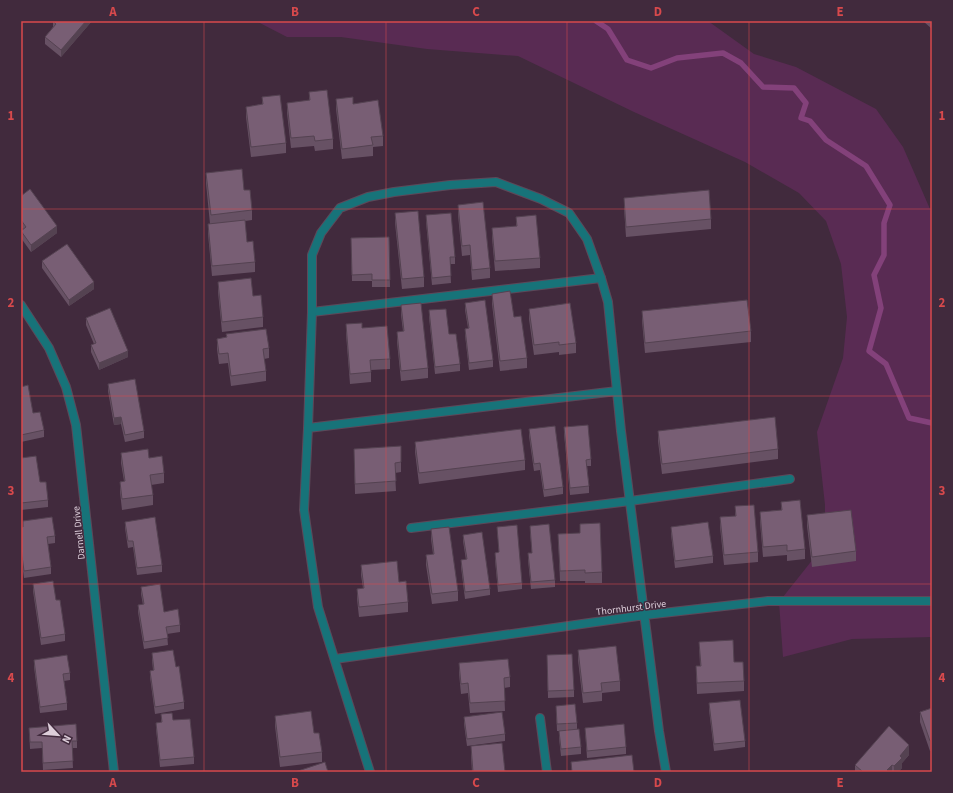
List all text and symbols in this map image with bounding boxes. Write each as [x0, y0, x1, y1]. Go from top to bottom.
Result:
text: A [108, 3, 117, 21]
text: B [291, 3, 299, 21]
text: C [472, 3, 480, 21]
text: D [654, 3, 662, 21]
text: E [836, 3, 844, 21]
text: 1 [8, 107, 15, 125]
text: 1 [939, 107, 946, 125]
text: 2 [8, 294, 15, 312]
text: 2 [939, 294, 946, 312]
text: 3 [8, 482, 15, 500]
text: 3 [939, 482, 946, 500]
street label: Darnell Drive [69, 505, 89, 560]
street label: Thornhurst Drive [595, 597, 667, 619]
text: 4 [8, 669, 15, 687]
text: 4 [939, 669, 946, 687]
north arrow [38, 715, 78, 755]
text: N [58, 733, 75, 746]
text: A [108, 774, 117, 792]
text: B [291, 774, 299, 792]
text: C [472, 774, 480, 792]
text: D [654, 774, 662, 792]
text: E [836, 774, 844, 792]

